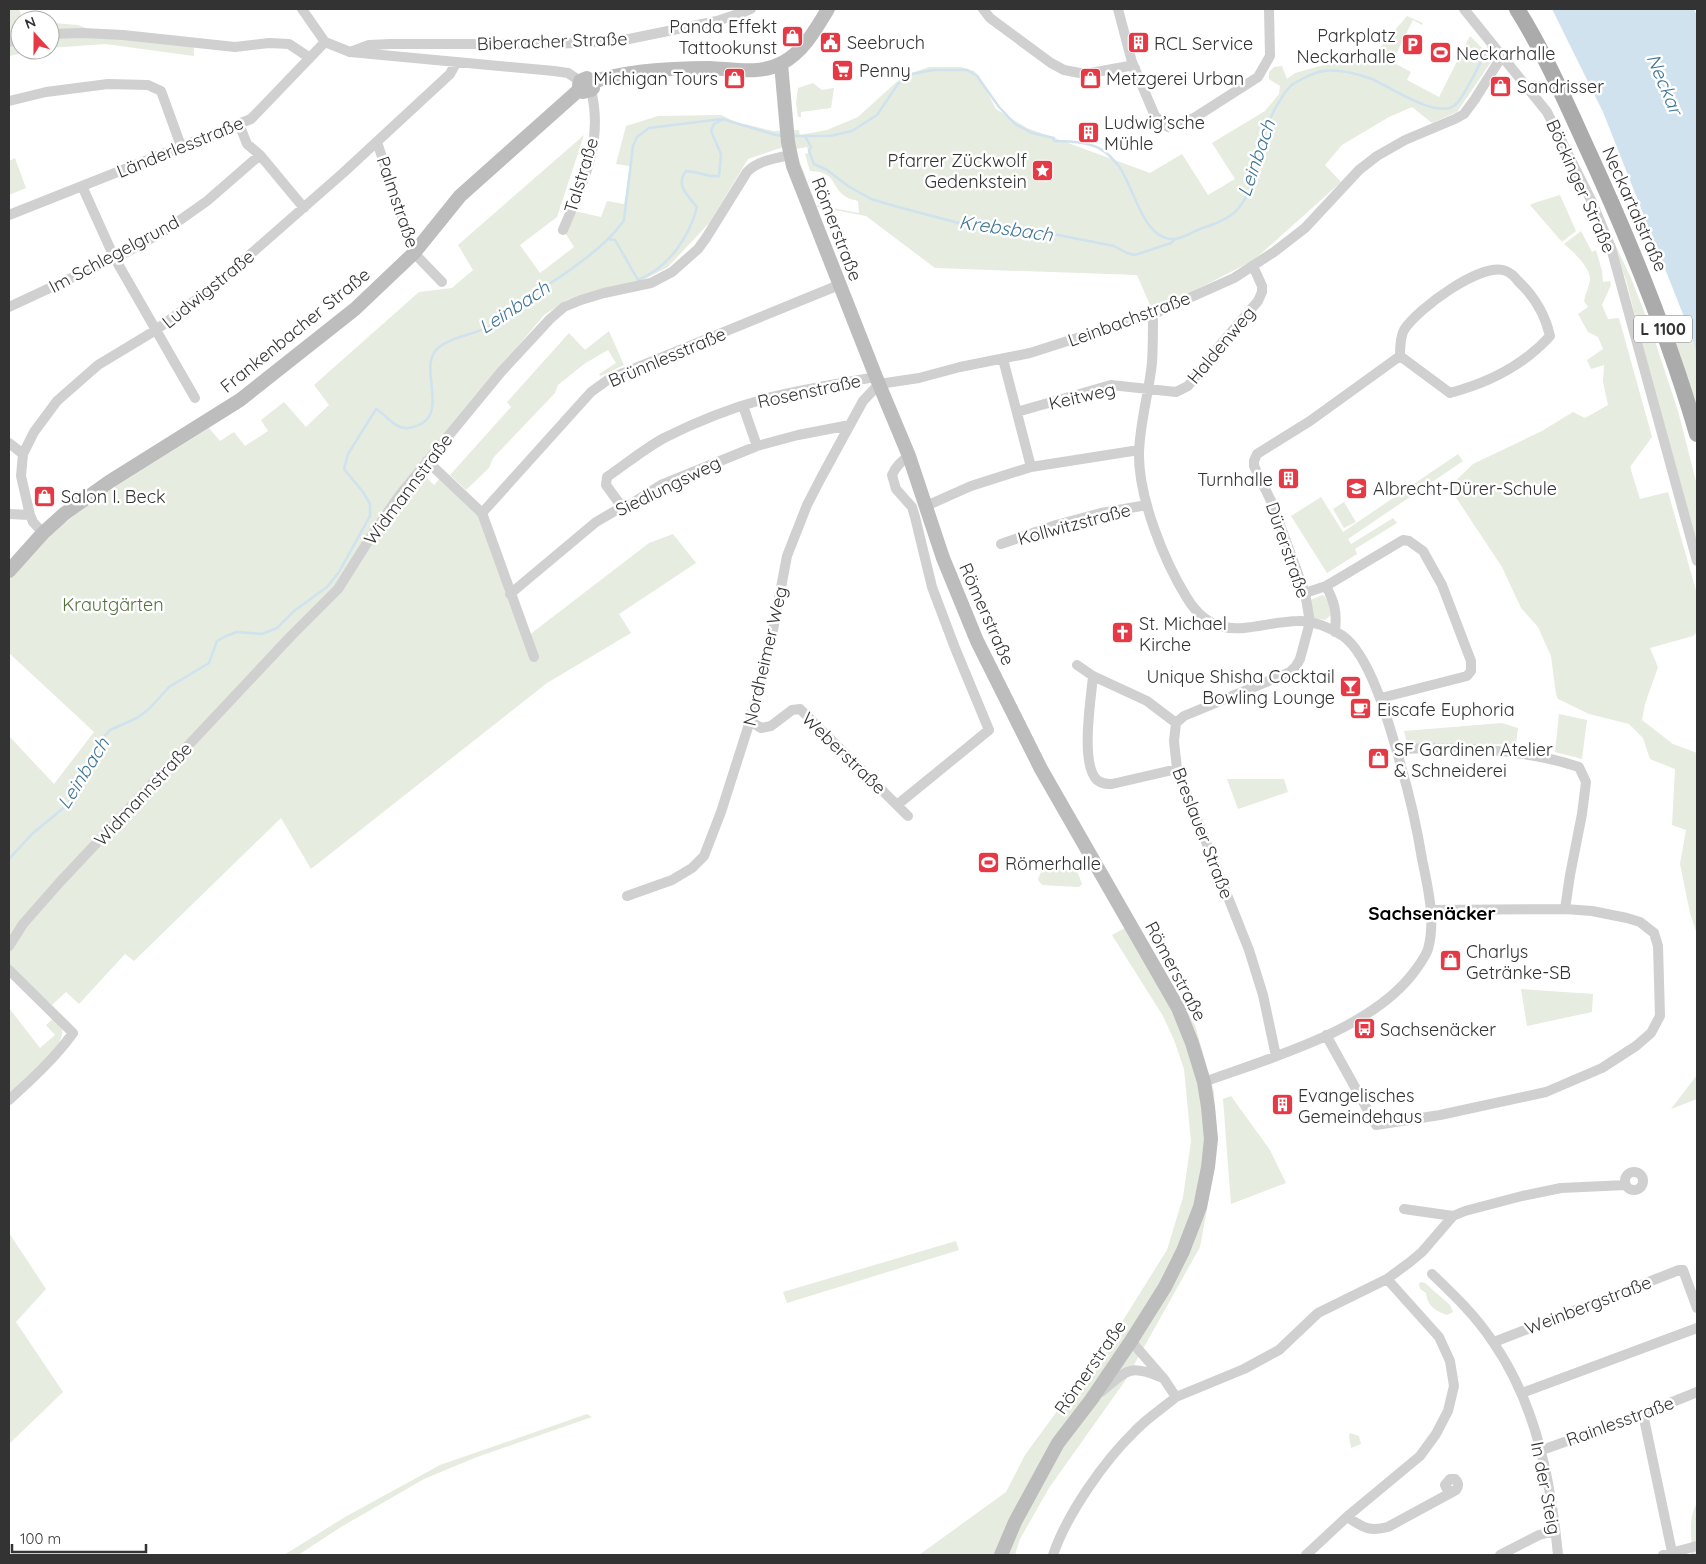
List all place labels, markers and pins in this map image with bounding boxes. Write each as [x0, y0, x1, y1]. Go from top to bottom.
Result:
place label: Panda Effekt Tattookunst [669, 15, 777, 59]
shop icon: Panda Effekt Tattookunst [781, 24, 805, 48]
place label: Parkplatz Neckarhalle [1297, 24, 1396, 68]
public building icon: Seebruch [819, 30, 843, 54]
place label: Seebruch [847, 31, 925, 54]
building icon: RCL Service [1126, 31, 1150, 55]
place label: RCL Service [1154, 32, 1253, 55]
parking icon: Parkplatz Neckarhalle [1400, 33, 1424, 57]
sports icon: Neckarhalle [1428, 41, 1452, 65]
place label: Neckarhalle [1456, 42, 1555, 65]
supermarket icon: Penny [831, 58, 855, 82]
place label: Penny [859, 59, 911, 82]
shop icon: Michigan Tours [722, 66, 746, 90]
shop icon: Metzgerei Urban [1078, 66, 1102, 90]
place label: Michigan Tours [593, 67, 718, 90]
place label: Metzgerei Urban [1106, 67, 1244, 90]
shop icon: Sandrisser [1489, 74, 1513, 98]
place label: Sandrisser [1517, 75, 1604, 98]
place label: Ludwig’sche Mühle [1104, 111, 1205, 155]
building icon: Ludwig’sche Mühle [1076, 120, 1100, 144]
place label: Pfarrer Zückwolf Gedenkstein [888, 149, 1028, 193]
place icon: Pfarrer Zückwolf Gedenkstein [1031, 158, 1055, 182]
building icon: Turnhalle [1277, 467, 1301, 491]
place label: Turnhalle [1197, 468, 1273, 491]
school or university icon: Albrecht-Dürer-Schule [1345, 476, 1369, 500]
place label: Albrecht-Dürer-Schule [1373, 477, 1557, 500]
shop icon: Salon I. Beck [33, 484, 57, 508]
place label: Salon I. Beck [61, 485, 166, 508]
place label: St. Michael Kirche [1139, 612, 1227, 656]
church icon: St. Michael Kirche [1111, 621, 1135, 645]
place label: Unique Shisha Cocktail Bowling Lounge [1146, 665, 1335, 709]
bar icon: Unique Shisha Cocktail Bowling Lounge [1339, 674, 1363, 698]
cafe icon: Eiscafe Euphoria [1349, 697, 1373, 721]
place label: Eiscafe Euphoria [1377, 698, 1515, 721]
place label: SF Gardinen Atelier & Schneiderei [1394, 738, 1553, 782]
shop icon: SF Gardinen Atelier & Schneiderei [1366, 747, 1390, 771]
sports icon: Römerhalle [977, 851, 1001, 875]
place label: Römerhalle [1005, 852, 1101, 875]
place label: Charlys Getränke-SB [1466, 940, 1571, 984]
shop icon: Charlys Getränke-SB [1438, 949, 1462, 973]
bus stop icon: Sachsenäcker [1352, 1017, 1376, 1041]
place label: Sachsenäcker [1380, 1018, 1496, 1041]
place label: Evangelisches Gemeindehaus [1298, 1084, 1422, 1128]
building icon: Evangelisches Gemeindehaus [1270, 1093, 1294, 1117]

